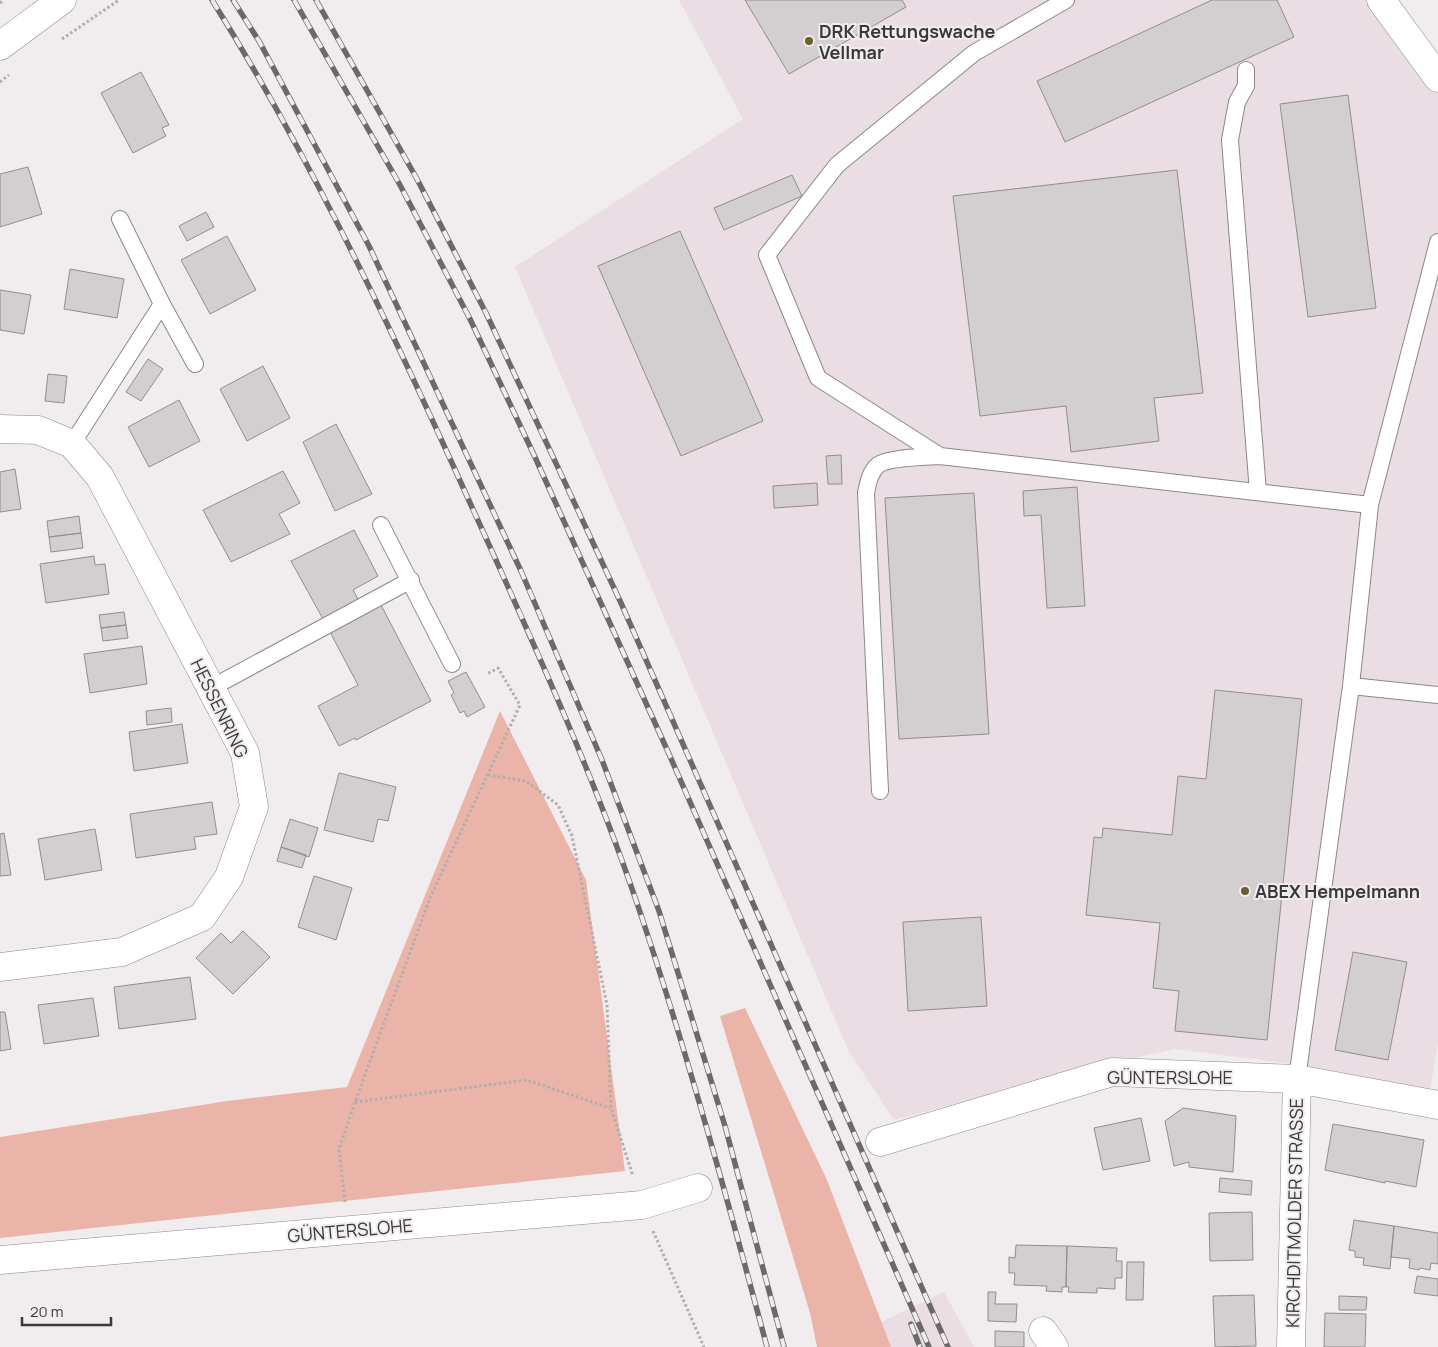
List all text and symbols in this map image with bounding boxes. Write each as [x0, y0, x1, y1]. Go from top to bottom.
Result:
place label: DRK Rettungswache Vellmar [819, 19, 995, 64]
marker: DRK Rettungswache Vellmar [803, 35, 815, 47]
street label: HESSENRING [186, 654, 255, 762]
place label: ABEX Hempelmann [1255, 879, 1420, 903]
marker: ABEX Hempelmann [1239, 885, 1251, 897]
street label: GÜNTERSLOHE [1107, 1065, 1233, 1089]
street label: KIRCHDITMOLDER STRASSE [1280, 1098, 1308, 1328]
street label: GÜNTERSLOHE [286, 1213, 414, 1247]
scale bar [22, 1294, 111, 1326]
text: 20 m [30, 1301, 63, 1322]

